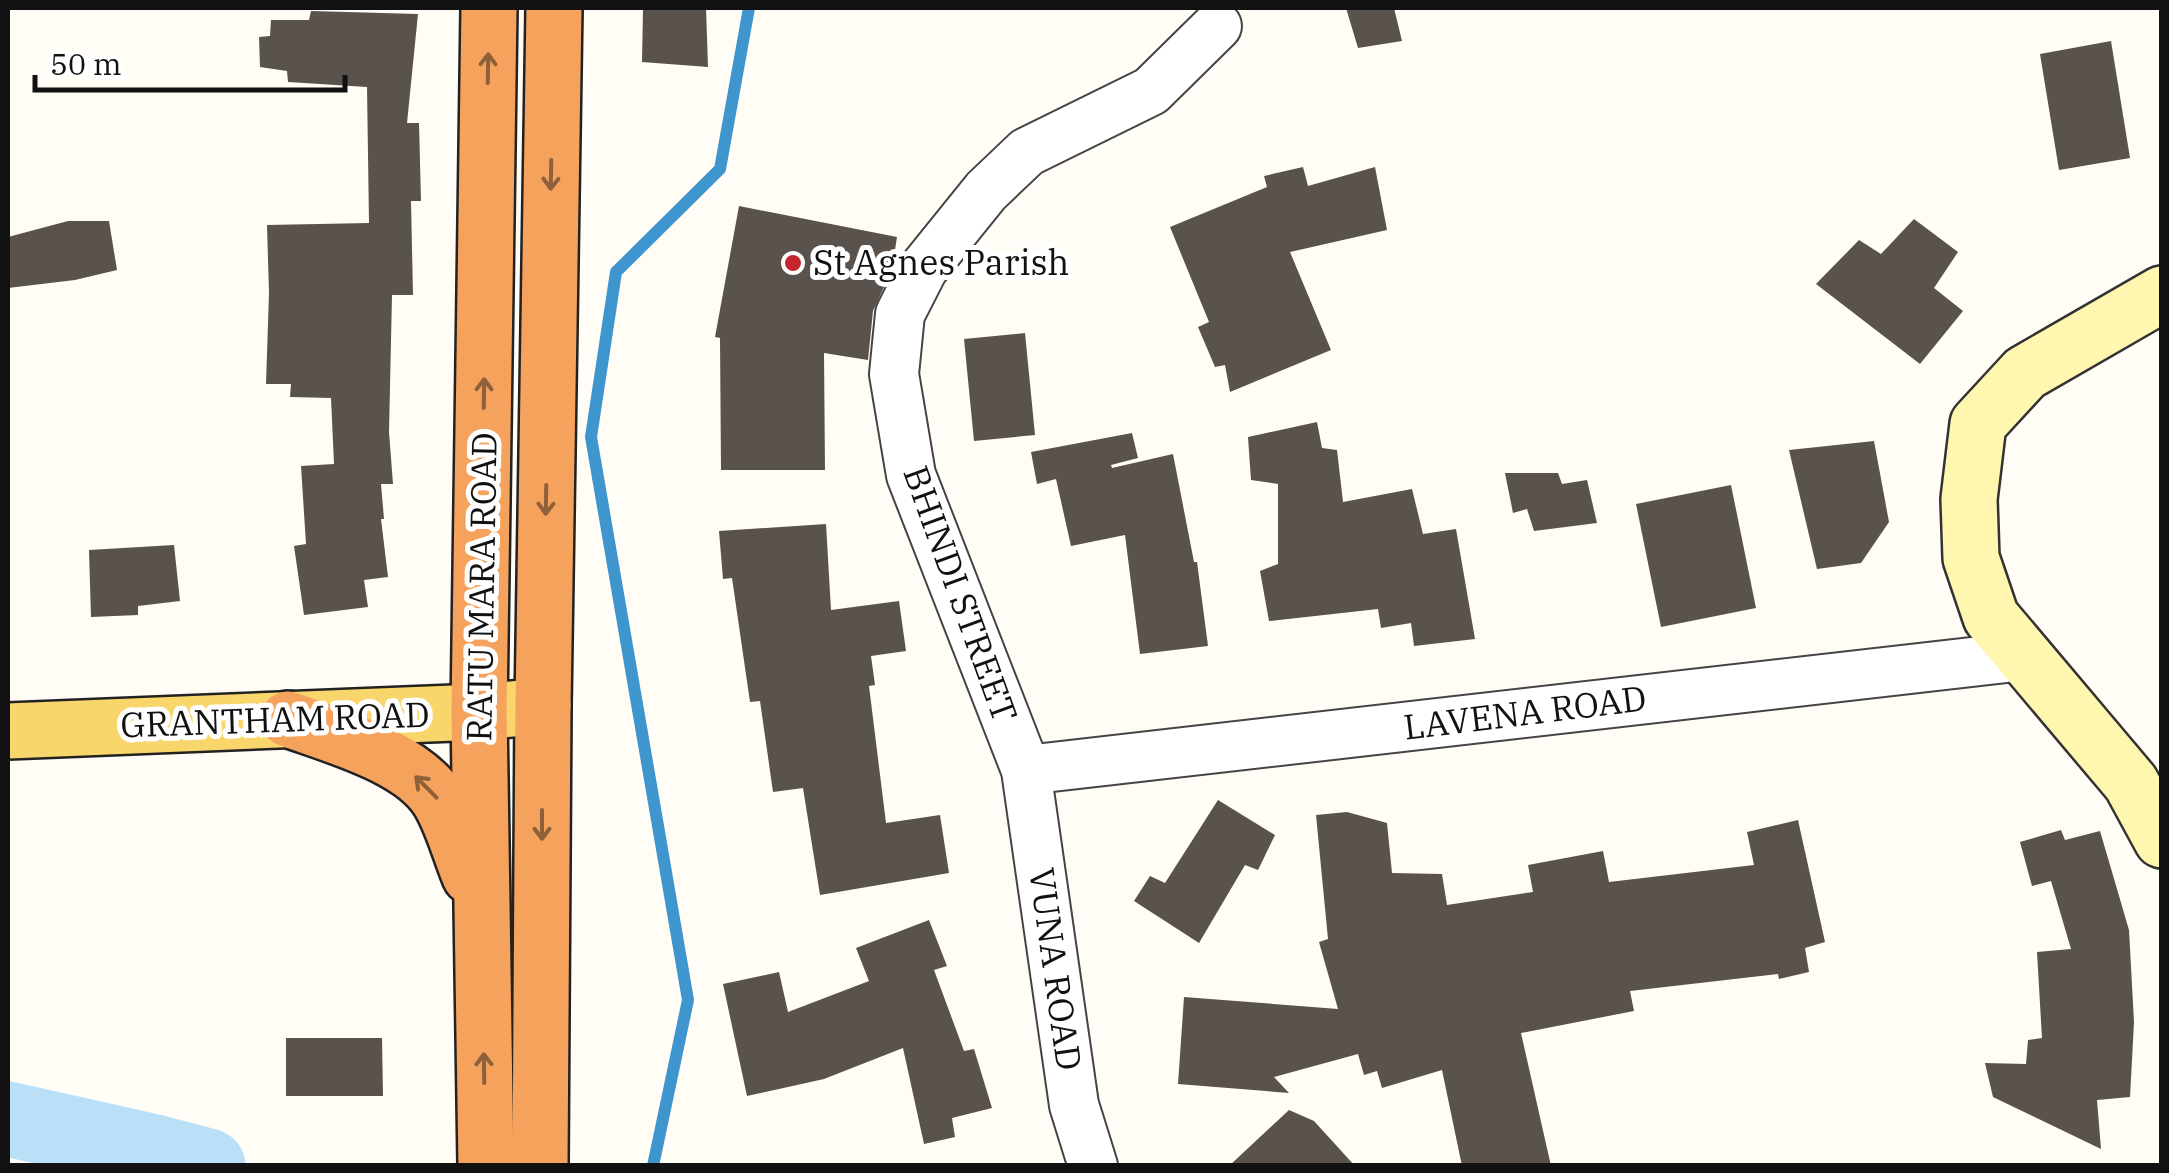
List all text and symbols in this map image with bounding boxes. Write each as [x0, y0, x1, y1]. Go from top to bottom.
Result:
scale bar [35, 30, 345, 92]
text: 50 m [50, 44, 122, 83]
one-way arrow [479, 53, 498, 85]
one-way arrow [542, 158, 560, 190]
place label: St Agnes Parish [813, 239, 1069, 285]
marker: St Agnes Parish [782, 252, 804, 274]
one-way arrow [474, 378, 494, 410]
street label: RATU MARA ROAD [455, 432, 507, 742]
street label: BHINDI STREET [893, 459, 1029, 728]
one-way arrow [536, 482, 556, 515]
street label: LAVENA ROAD [1401, 674, 1649, 750]
street label: GRANTHAM ROAD [120, 691, 430, 747]
one-way arrow [415, 776, 439, 800]
one-way arrow [532, 808, 552, 840]
street label: VUNA ROAD [1019, 865, 1093, 1073]
one-way arrow [475, 1053, 494, 1085]

